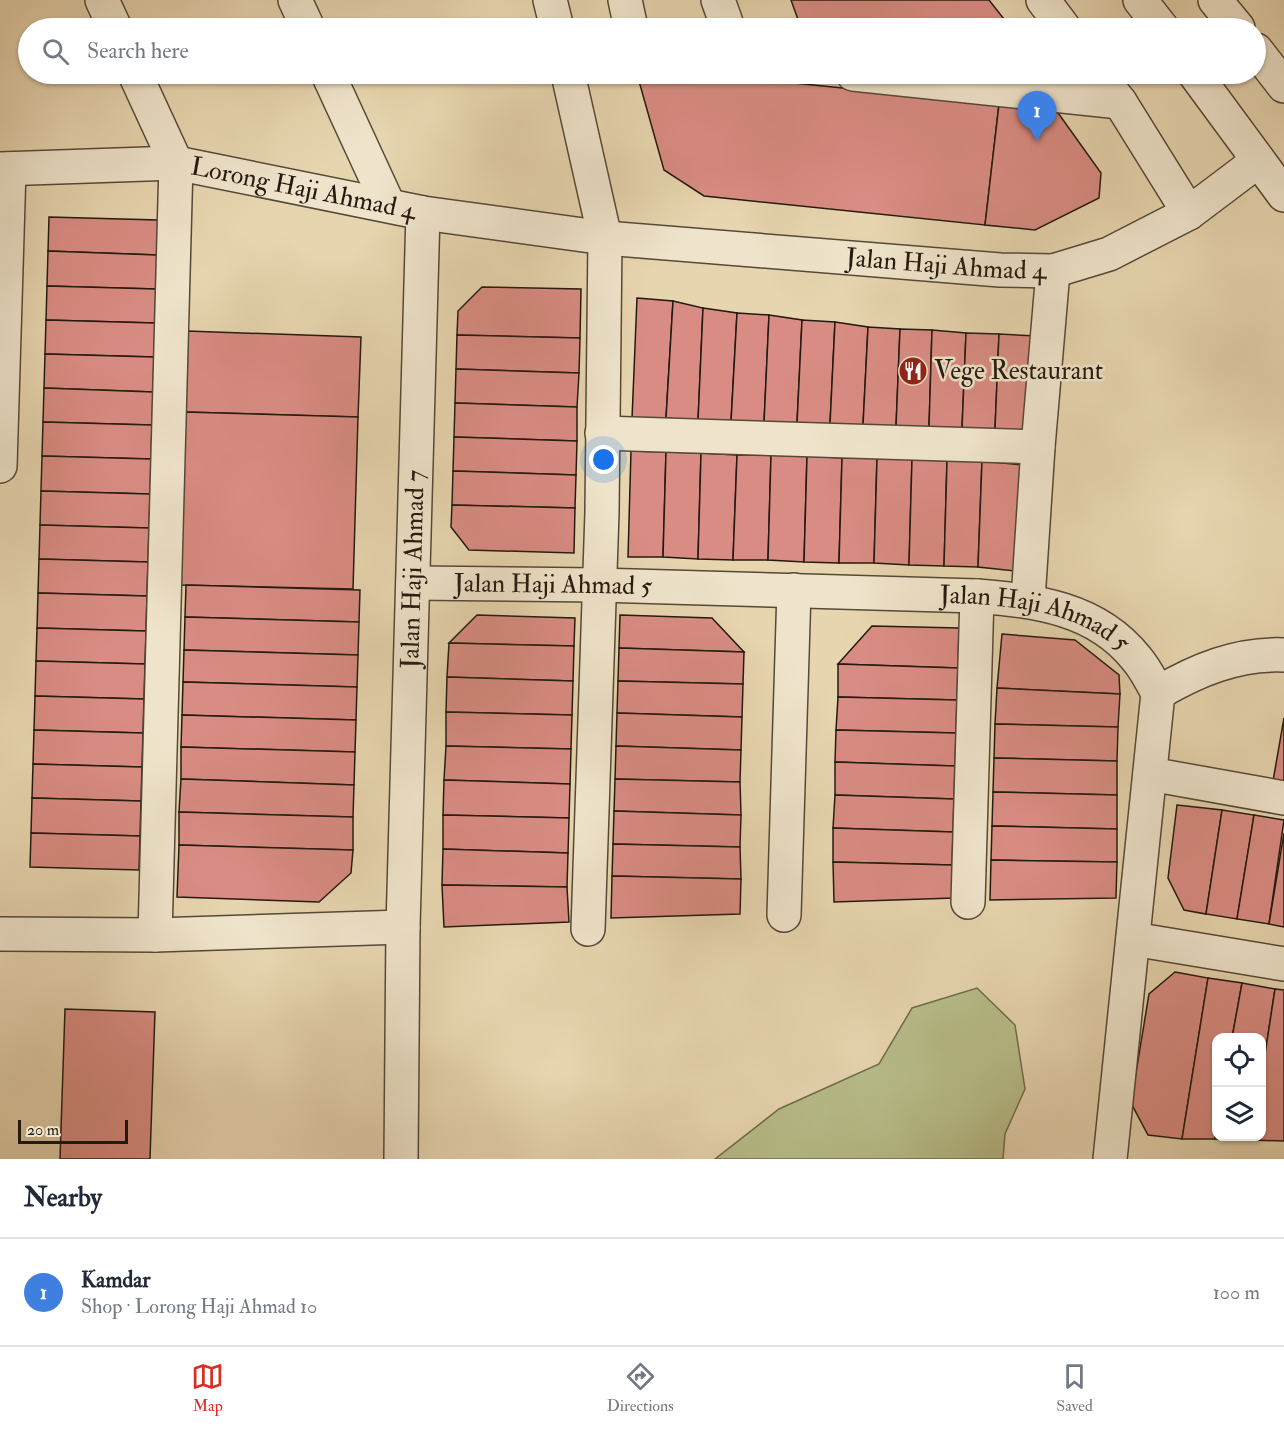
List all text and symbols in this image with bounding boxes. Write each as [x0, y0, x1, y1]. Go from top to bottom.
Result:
search box [18, 18, 1266, 84]
icon: search [39, 35, 72, 68]
text: Search here [87, 37, 189, 65]
pin: 1 [1018, 92, 1056, 141]
street label: Lorong Haji Ahmad 4 [188, 150, 420, 227]
street label: Jalan Haji Ahmad 4 [844, 241, 1048, 287]
restaurant icon: Vege Restaurant [897, 355, 929, 387]
place label: Vege Restaurant [934, 355, 1103, 387]
your location [589, 445, 618, 474]
street label: Jalan Haji Ahmad 7 [394, 469, 432, 670]
street label: Jalan Haji Ahmad 5 [453, 567, 653, 603]
street label: Jalan Haji Ahmad 5 [938, 579, 1137, 659]
map controls [1212, 1033, 1266, 1141]
button: locate [1212, 1033, 1266, 1087]
button: layers [1212, 1087, 1266, 1141]
scale bar [18, 1117, 128, 1144]
text: 20 m [27, 1120, 59, 1140]
text: Nearby [24, 1182, 102, 1214]
text: Kamdar [81, 1266, 150, 1294]
text: 1 [40, 1280, 47, 1305]
text: 100 m [1213, 1280, 1260, 1305]
text: Shop · Lorong Haji Ahmad 10 [81, 1294, 317, 1319]
tab: Map [191, 1360, 224, 1416]
tab: Directions [607, 1360, 674, 1416]
tab: Saved [1056, 1360, 1093, 1416]

